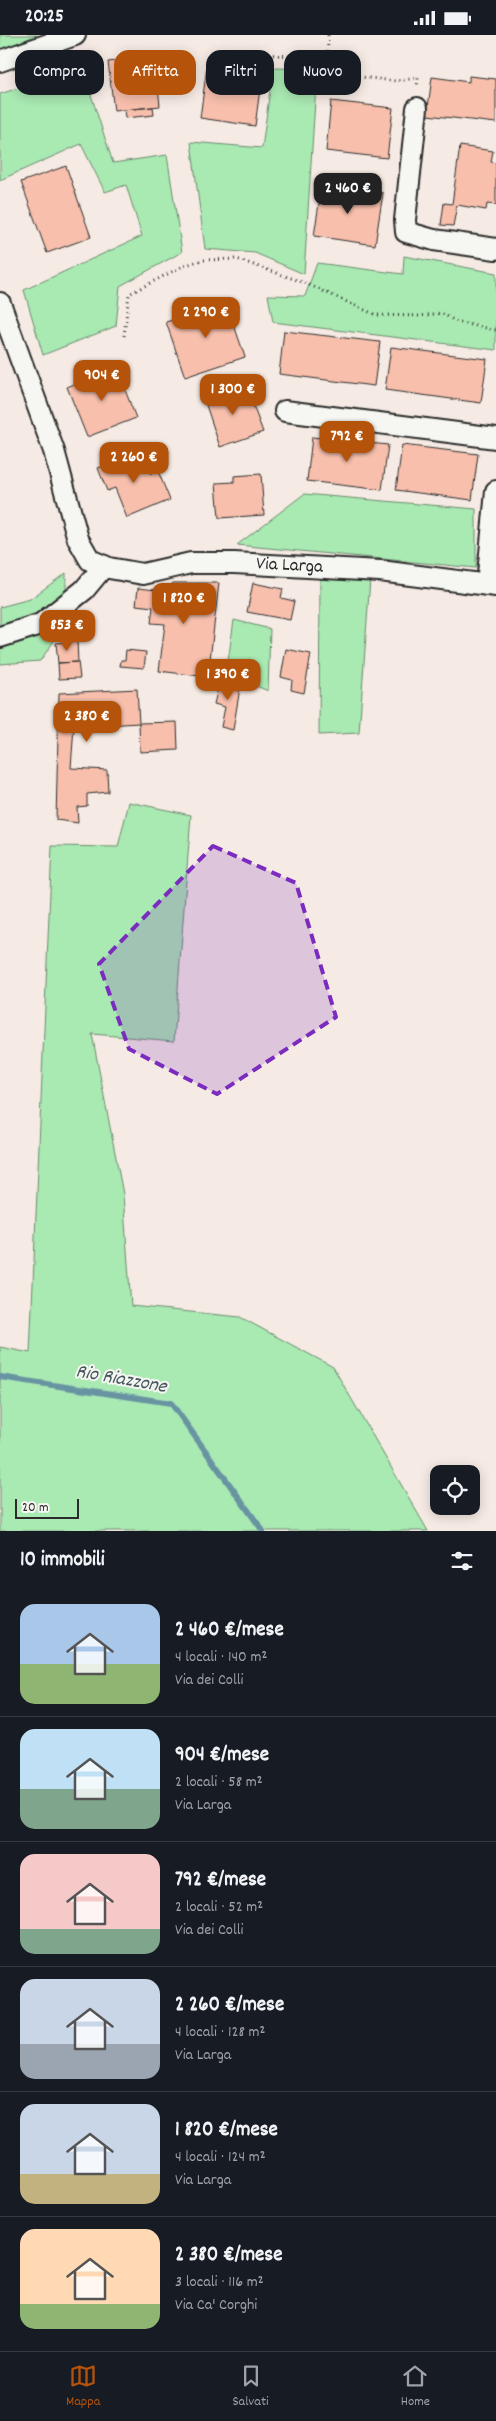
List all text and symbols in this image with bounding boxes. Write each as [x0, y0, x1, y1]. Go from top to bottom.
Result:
text: 20:25 [25, 4, 64, 31]
chip: Compra [15, 50, 104, 95]
chip: Affitta [114, 50, 196, 95]
chip: Filtri [206, 50, 274, 95]
chip: Nuovo [284, 50, 361, 95]
pin: 2 460 € [302, 173, 394, 215]
text: 2 460 € [325, 177, 371, 200]
pin: 2 290 € [160, 297, 252, 339]
text: 2 290 € [183, 301, 229, 324]
pin: 904 € [67, 359, 137, 402]
text: 904 € [84, 364, 120, 387]
pin: 1 300 € [187, 373, 279, 416]
text: 1 300 € [211, 378, 255, 401]
pin: 792 € [312, 421, 382, 463]
text: 792 € [330, 425, 364, 448]
pin: 2 260 € [88, 441, 180, 484]
text: 2 260 € [111, 446, 157, 469]
street label: Via Larga [255, 551, 325, 581]
pin: 1 820 € [138, 583, 230, 625]
text: 1 820 € [163, 587, 205, 610]
pin: 853 € [32, 609, 102, 652]
text: 853 € [50, 614, 84, 637]
pin: 1 390 € [182, 659, 274, 701]
text: 1 390 € [207, 663, 249, 686]
pin: 2 380 € [41, 701, 133, 743]
text: 2 380 € [64, 705, 110, 728]
water label: Rio Riazzone [73, 1358, 170, 1402]
map controls [430, 1465, 480, 1515]
button: locate [430, 1465, 480, 1515]
scale bar [15, 1496, 79, 1519]
text: 20 m [22, 1498, 49, 1518]
text: 10 immobili [20, 1546, 105, 1576]
icon: filters [448, 1547, 476, 1575]
text: 2 460 €/mese [175, 1616, 284, 1646]
icon: home [60, 1624, 120, 1684]
text: 4 locali · 140 m² [175, 1646, 267, 1669]
text: Via dei Colli [175, 1669, 244, 1692]
text: 904 €/mese [175, 1741, 269, 1771]
icon: home [60, 1749, 120, 1809]
text: 2 locali · 58 m² [175, 1771, 263, 1794]
text: Via Larga [175, 1794, 231, 1817]
text: 792 €/mese [175, 1866, 266, 1896]
icon: home [60, 1874, 120, 1934]
text: 2 locali · 52 m² [175, 1896, 263, 1919]
text: Via dei Colli [175, 1919, 244, 1942]
text: 2 260 €/mese [175, 1991, 284, 2021]
icon: home [60, 1999, 120, 2059]
text: 4 locali · 128 m² [175, 2021, 265, 2044]
text: Via Larga [175, 2044, 231, 2067]
text: 1 820 €/mese [175, 2116, 278, 2146]
icon: home [60, 2124, 120, 2184]
text: 4 locali · 124 m² [175, 2146, 266, 2169]
text: Via Larga [175, 2169, 231, 2192]
text: 2 380 €/mese [175, 2241, 282, 2271]
icon: home [60, 2249, 120, 2309]
text: 3 locali · 116 m² [175, 2271, 264, 2294]
text: Via Ca' Corghi [175, 2294, 257, 2317]
tab: Mappa [66, 2362, 100, 2412]
tab: Salvati [232, 2362, 269, 2412]
tab: Home [401, 2362, 430, 2412]

